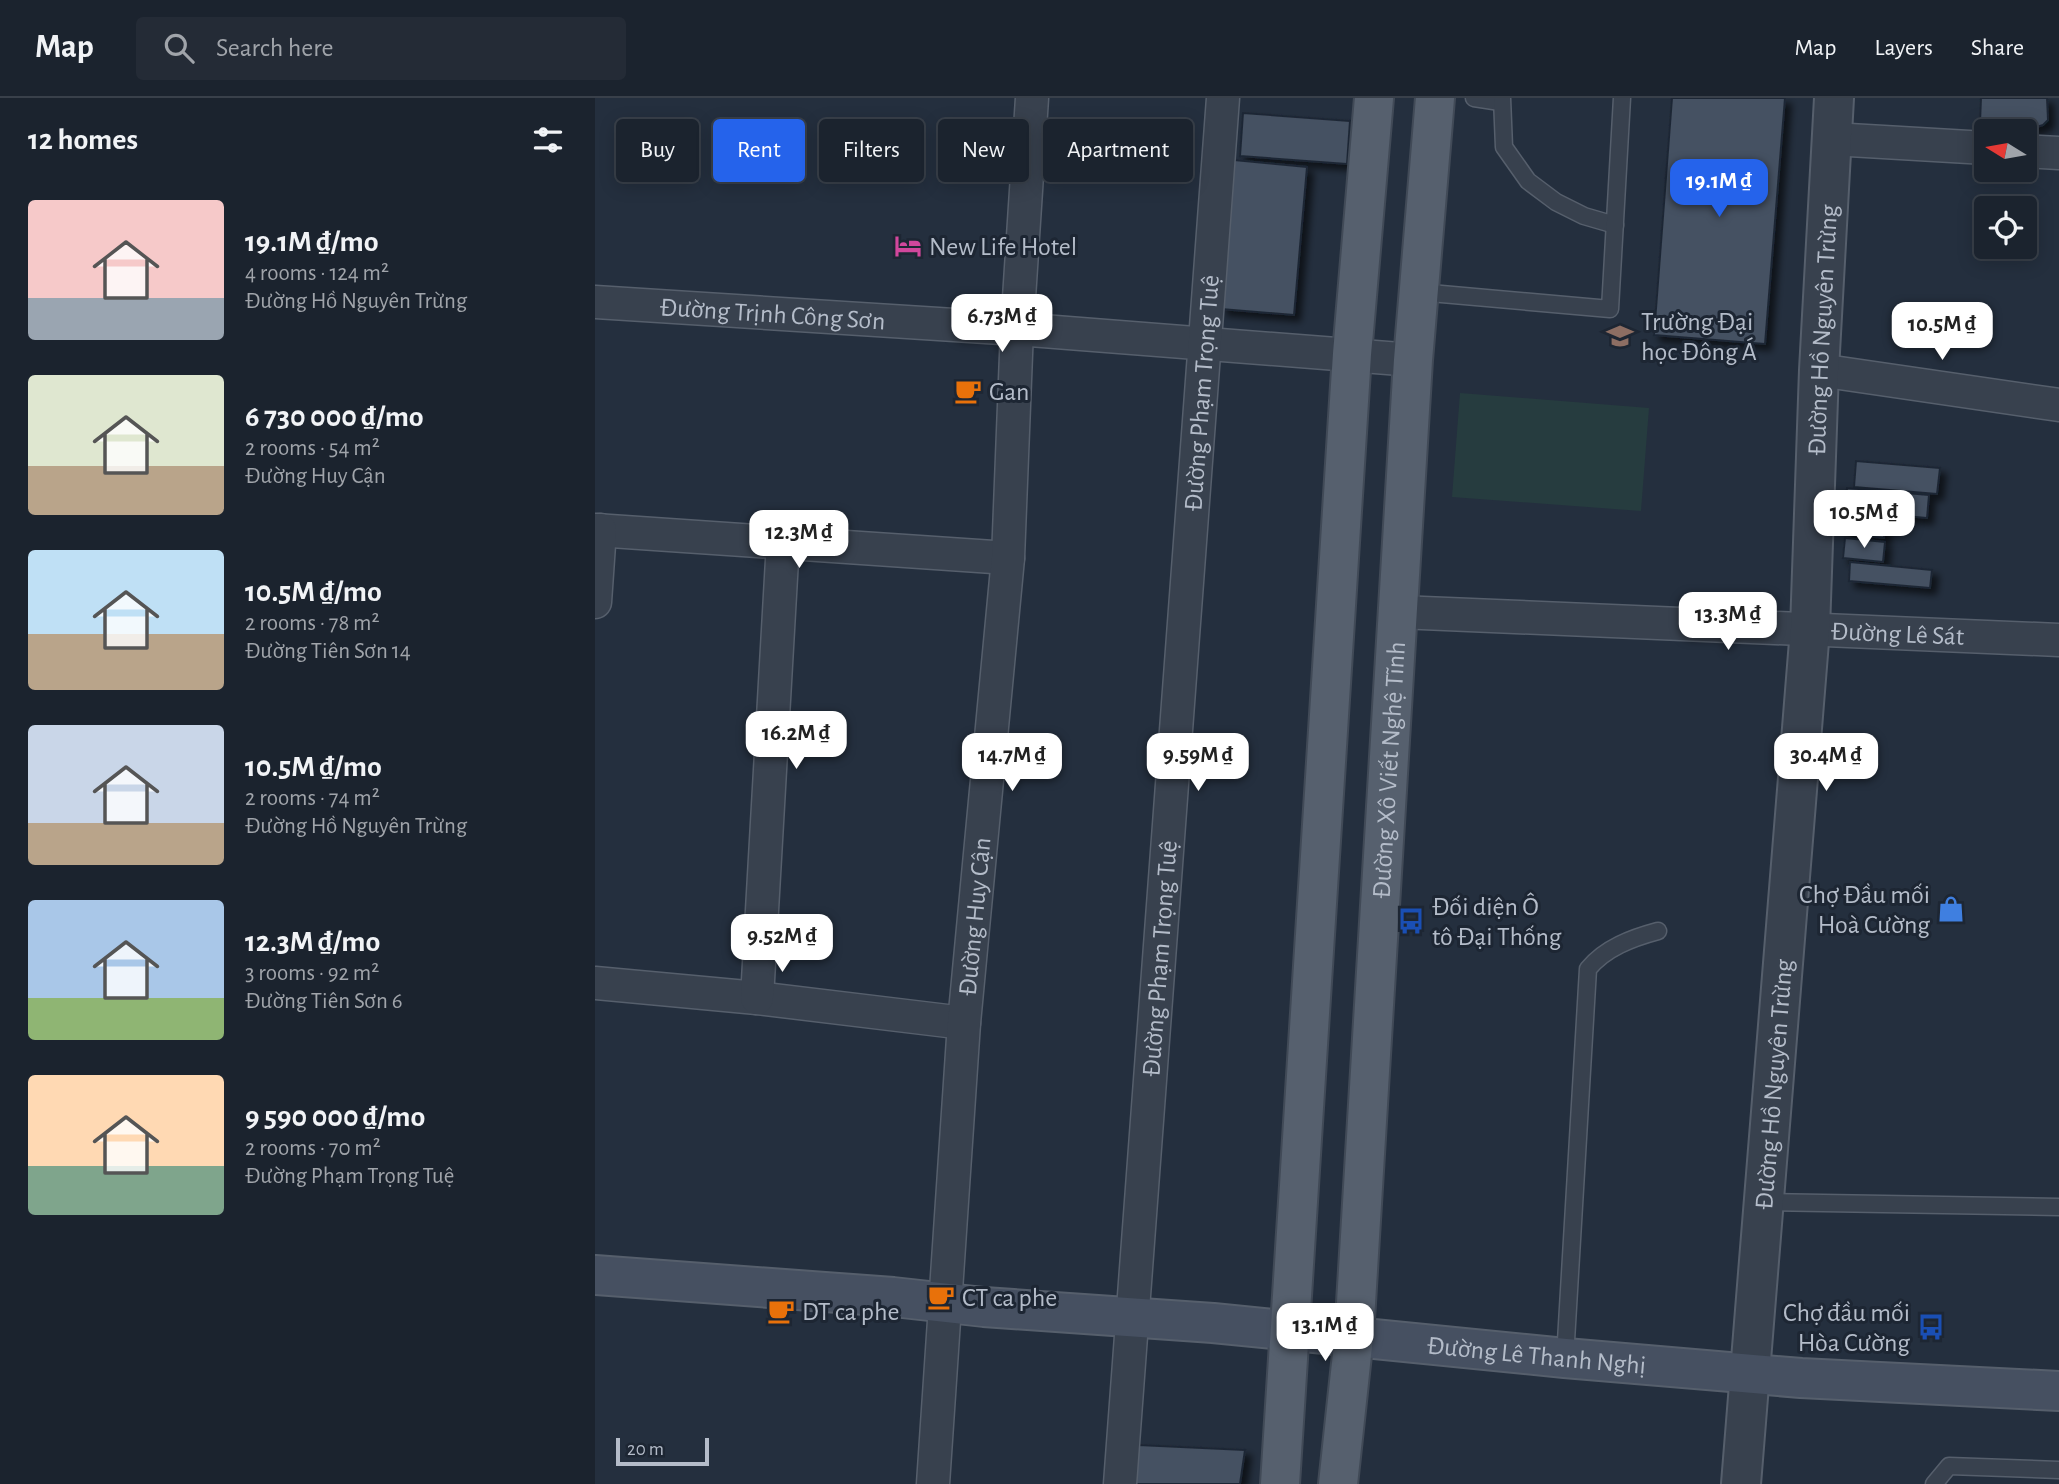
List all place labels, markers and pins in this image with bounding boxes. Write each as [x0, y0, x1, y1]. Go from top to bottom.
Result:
pin: 19.1M ₫ [1654, 159, 1784, 219]
hotel icon: New Life Hotel [893, 231, 923, 261]
place label: New Life Hotel [929, 234, 1077, 260]
pin: 6.73M ₫ [937, 294, 1067, 354]
pin: 10.5M ₫ [1877, 302, 2007, 362]
place label: Trường Đại học Đông Á [1641, 309, 1757, 365]
school or university icon: Trường Đại học Đông Á [1605, 321, 1635, 351]
cafe icon: Gan [953, 376, 983, 406]
place label: Gan [989, 379, 1030, 405]
pin: 10.5M ₫ [1799, 490, 1929, 550]
pin: 12.3M ₫ [734, 510, 864, 570]
pin: 13.3M ₫ [1663, 592, 1793, 652]
pin: 16.2M ₫ [731, 712, 861, 771]
pin: 14.7M ₫ [947, 734, 1077, 793]
pin: 9.59M ₫ [1133, 734, 1263, 793]
pin: 30.4M ₫ [1761, 734, 1891, 793]
place label: Chợ Đầu mối Hoà Cường [1799, 882, 1930, 938]
place label: Đối diện Ô tô Đại Thống [1432, 892, 1562, 950]
shop icon: Chợ Đầu mối Hoà Cường [1936, 894, 1966, 924]
bus stop icon: Đối diện Ô tô Đại Thống [1396, 906, 1426, 936]
pin: 9.52M ₫ [717, 914, 847, 974]
cafe icon: CT ca phe [926, 1282, 956, 1312]
place label: CT ca phe [962, 1285, 1057, 1311]
cafe icon: DT ca phe [766, 1296, 796, 1326]
place label: DT ca phe [802, 1299, 900, 1325]
place label: Chợ đầu mối Hòa Cường [1783, 1300, 1910, 1356]
pin: 13.1M ₫ [1260, 1304, 1390, 1363]
bus stop icon: Chợ đầu mối Hòa Cường [1916, 1312, 1946, 1342]

